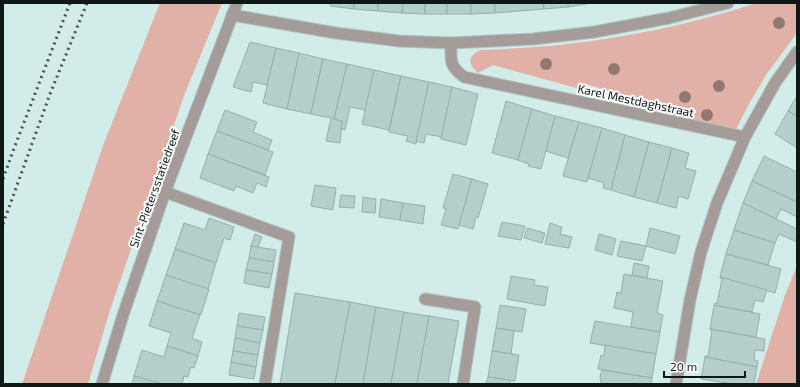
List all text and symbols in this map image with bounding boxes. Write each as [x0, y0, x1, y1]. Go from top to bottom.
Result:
street label: Karel Mestdaghstraat [576, 81, 696, 119]
street label: Sint-Pietersstatiedreef [126, 126, 182, 249]
scale bar [664, 353, 745, 379]
text: 20 m [670, 359, 697, 373]

